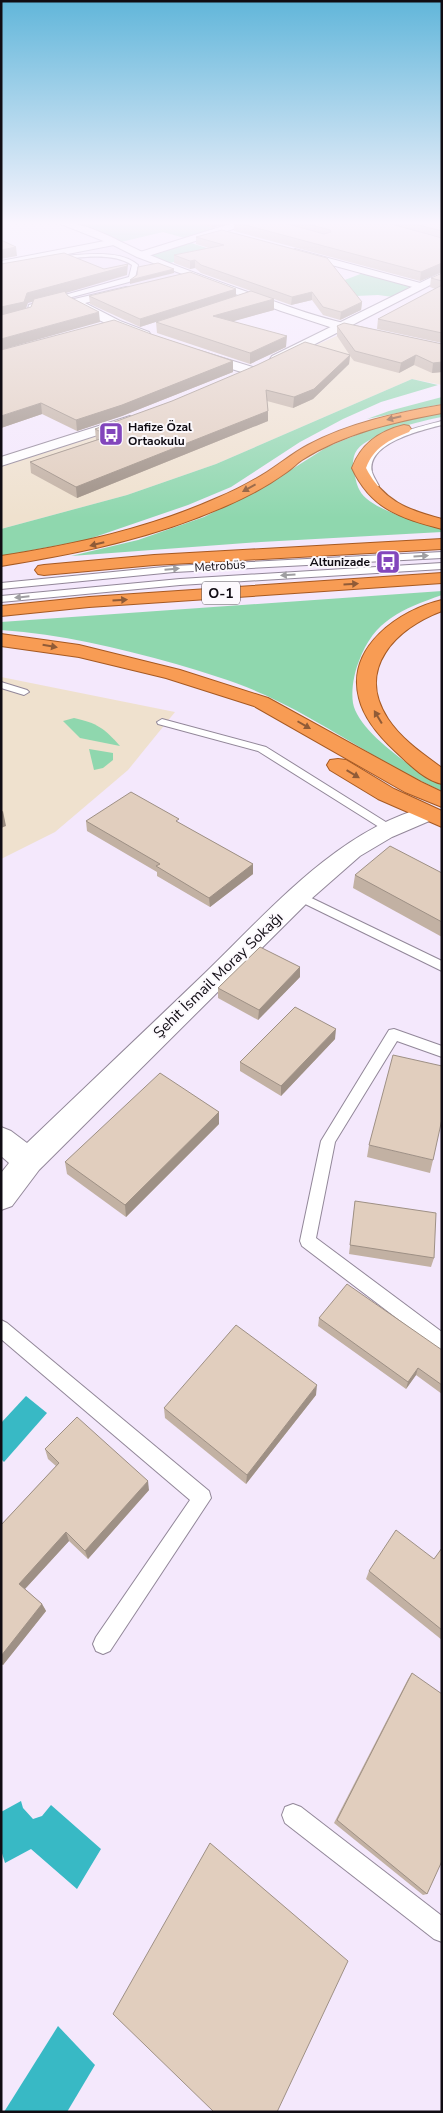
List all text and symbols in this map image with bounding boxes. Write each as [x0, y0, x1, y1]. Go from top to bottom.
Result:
one-way arrow [386, 414, 401, 422]
place label: Hafize Özal Ortaokulu [128, 419, 192, 449]
bus stop icon: Hafize Özal Ortaokulu [98, 421, 124, 447]
one-way arrow [241, 484, 256, 492]
one-way arrow [89, 540, 104, 548]
bus stop icon: Altunizade [375, 549, 401, 575]
one-way arrow [414, 551, 430, 559]
place label: Altunizade [310, 554, 370, 570]
street label: Metrobüs [194, 556, 246, 576]
one-way arrow [164, 565, 180, 573]
one-way arrow [280, 571, 296, 579]
one-way arrow [344, 579, 360, 587]
road number: O-1 [202, 582, 240, 604]
one-way arrow [13, 593, 29, 601]
one-way arrow [112, 596, 128, 604]
one-way arrow [42, 643, 58, 651]
one-way arrow [374, 710, 383, 724]
one-way arrow [297, 720, 311, 729]
one-way arrow [346, 770, 359, 779]
street label: Şehit İsmail Moray Sokağı [149, 908, 287, 1042]

